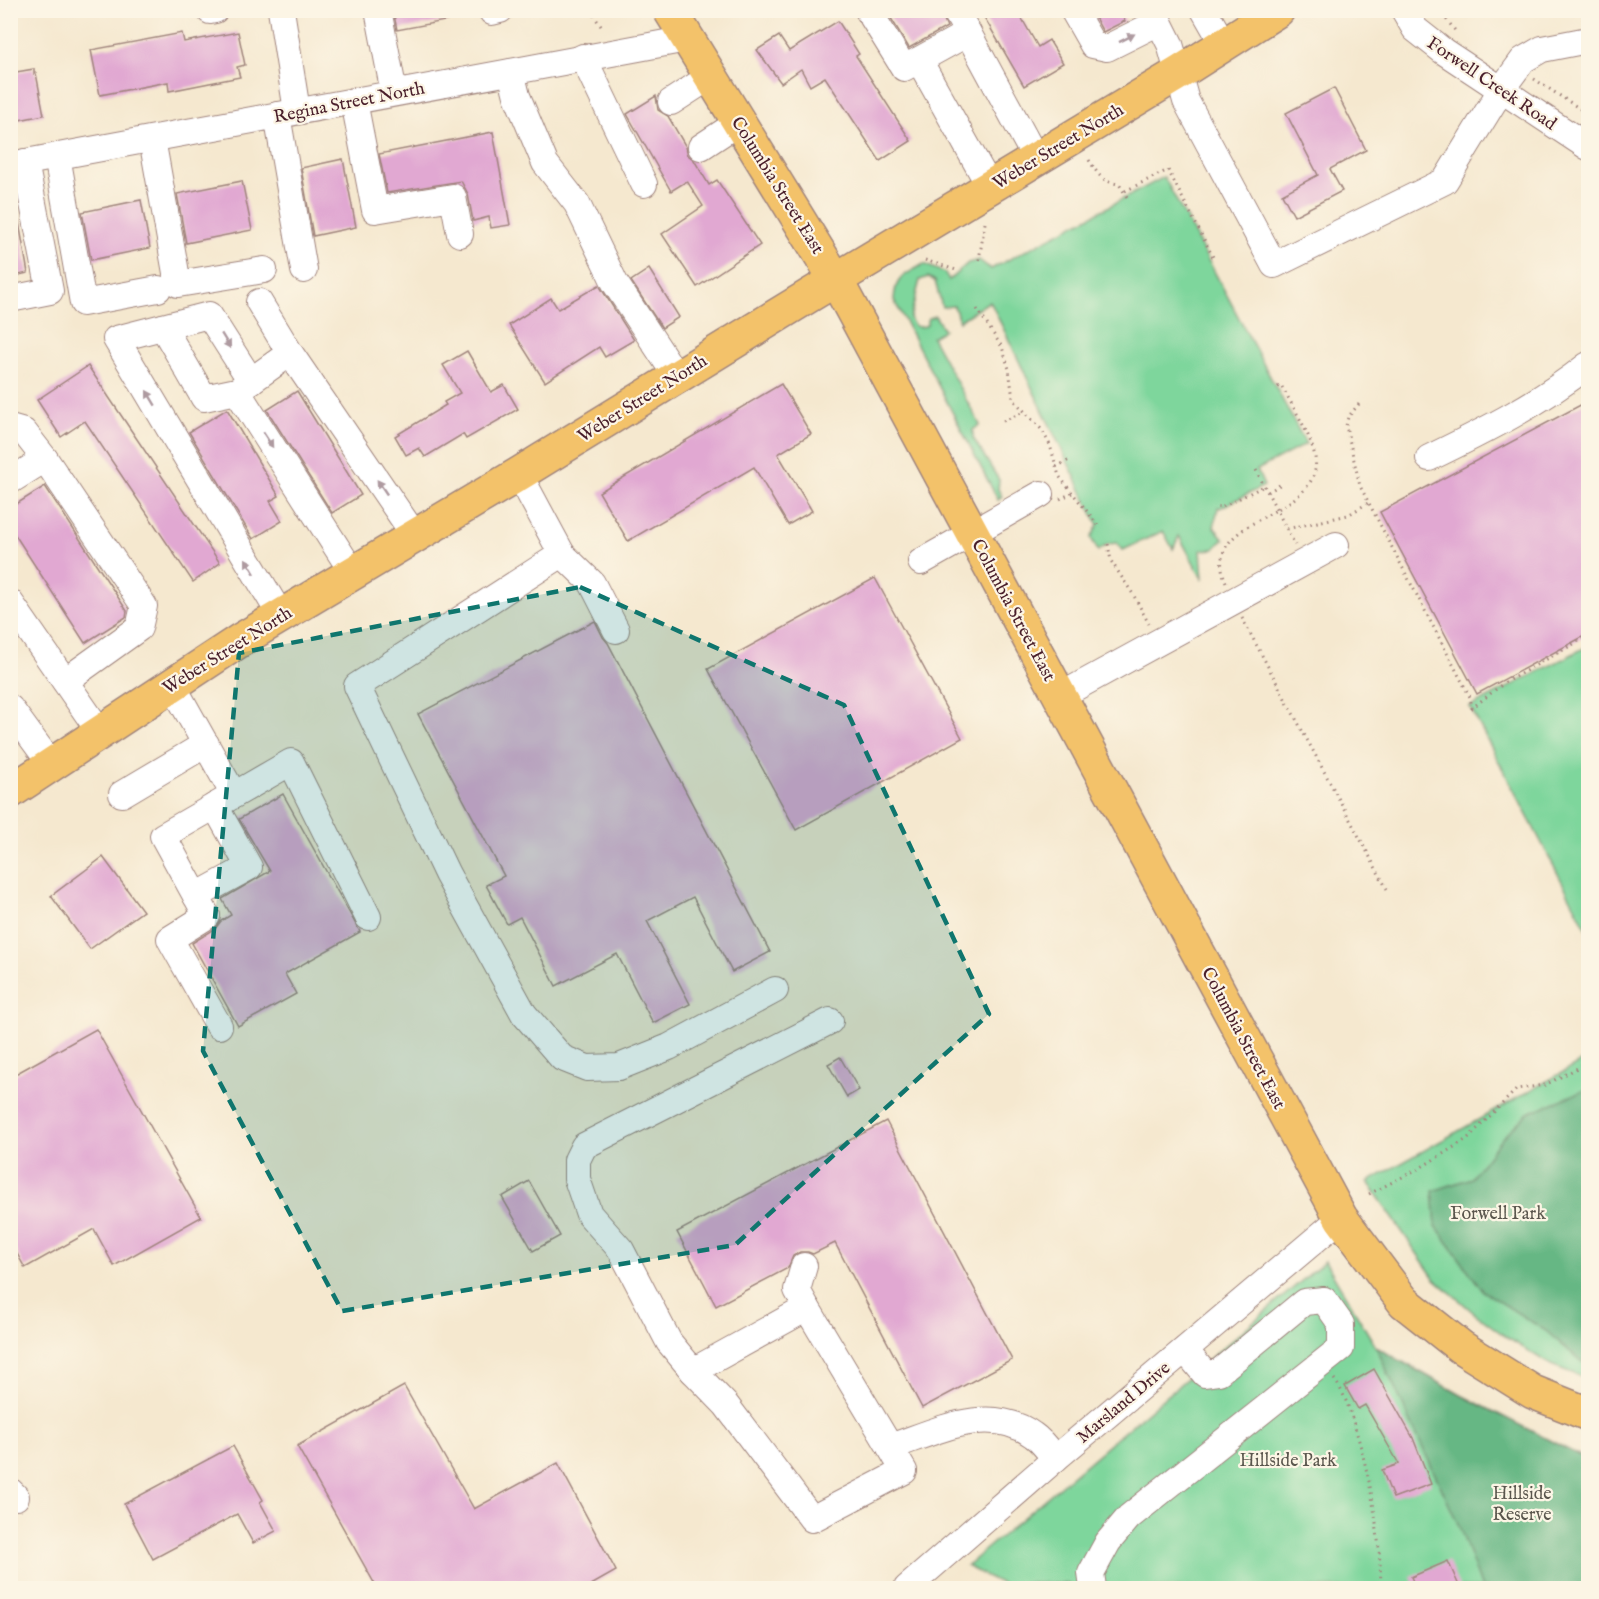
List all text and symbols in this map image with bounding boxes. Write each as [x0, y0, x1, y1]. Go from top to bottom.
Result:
street label: Forwell Creek Road [1422, 32, 1561, 136]
one-way arrow [1119, 33, 1136, 42]
street label: Regina Street North [272, 77, 427, 129]
street label: Weber Street North [989, 99, 1129, 195]
street label: Columbia Street East [725, 113, 828, 259]
one-way arrow [220, 333, 231, 349]
street label: Weber Street North [574, 350, 712, 448]
one-way arrow [146, 389, 156, 406]
one-way arrow [263, 432, 274, 449]
one-way arrow [376, 480, 388, 496]
street label: Columbia Street East [965, 536, 1060, 686]
one-way arrow [245, 558, 256, 574]
street label: Weber Street North [159, 602, 297, 700]
street label: Columbia Street East [1195, 964, 1290, 1114]
park label: Forwell Park [1450, 1203, 1546, 1226]
street label: Marsland Drive [1072, 1357, 1176, 1449]
park label: Hillside Park [1239, 1450, 1337, 1473]
park label: Hillside Reserve [1492, 1483, 1552, 1527]

